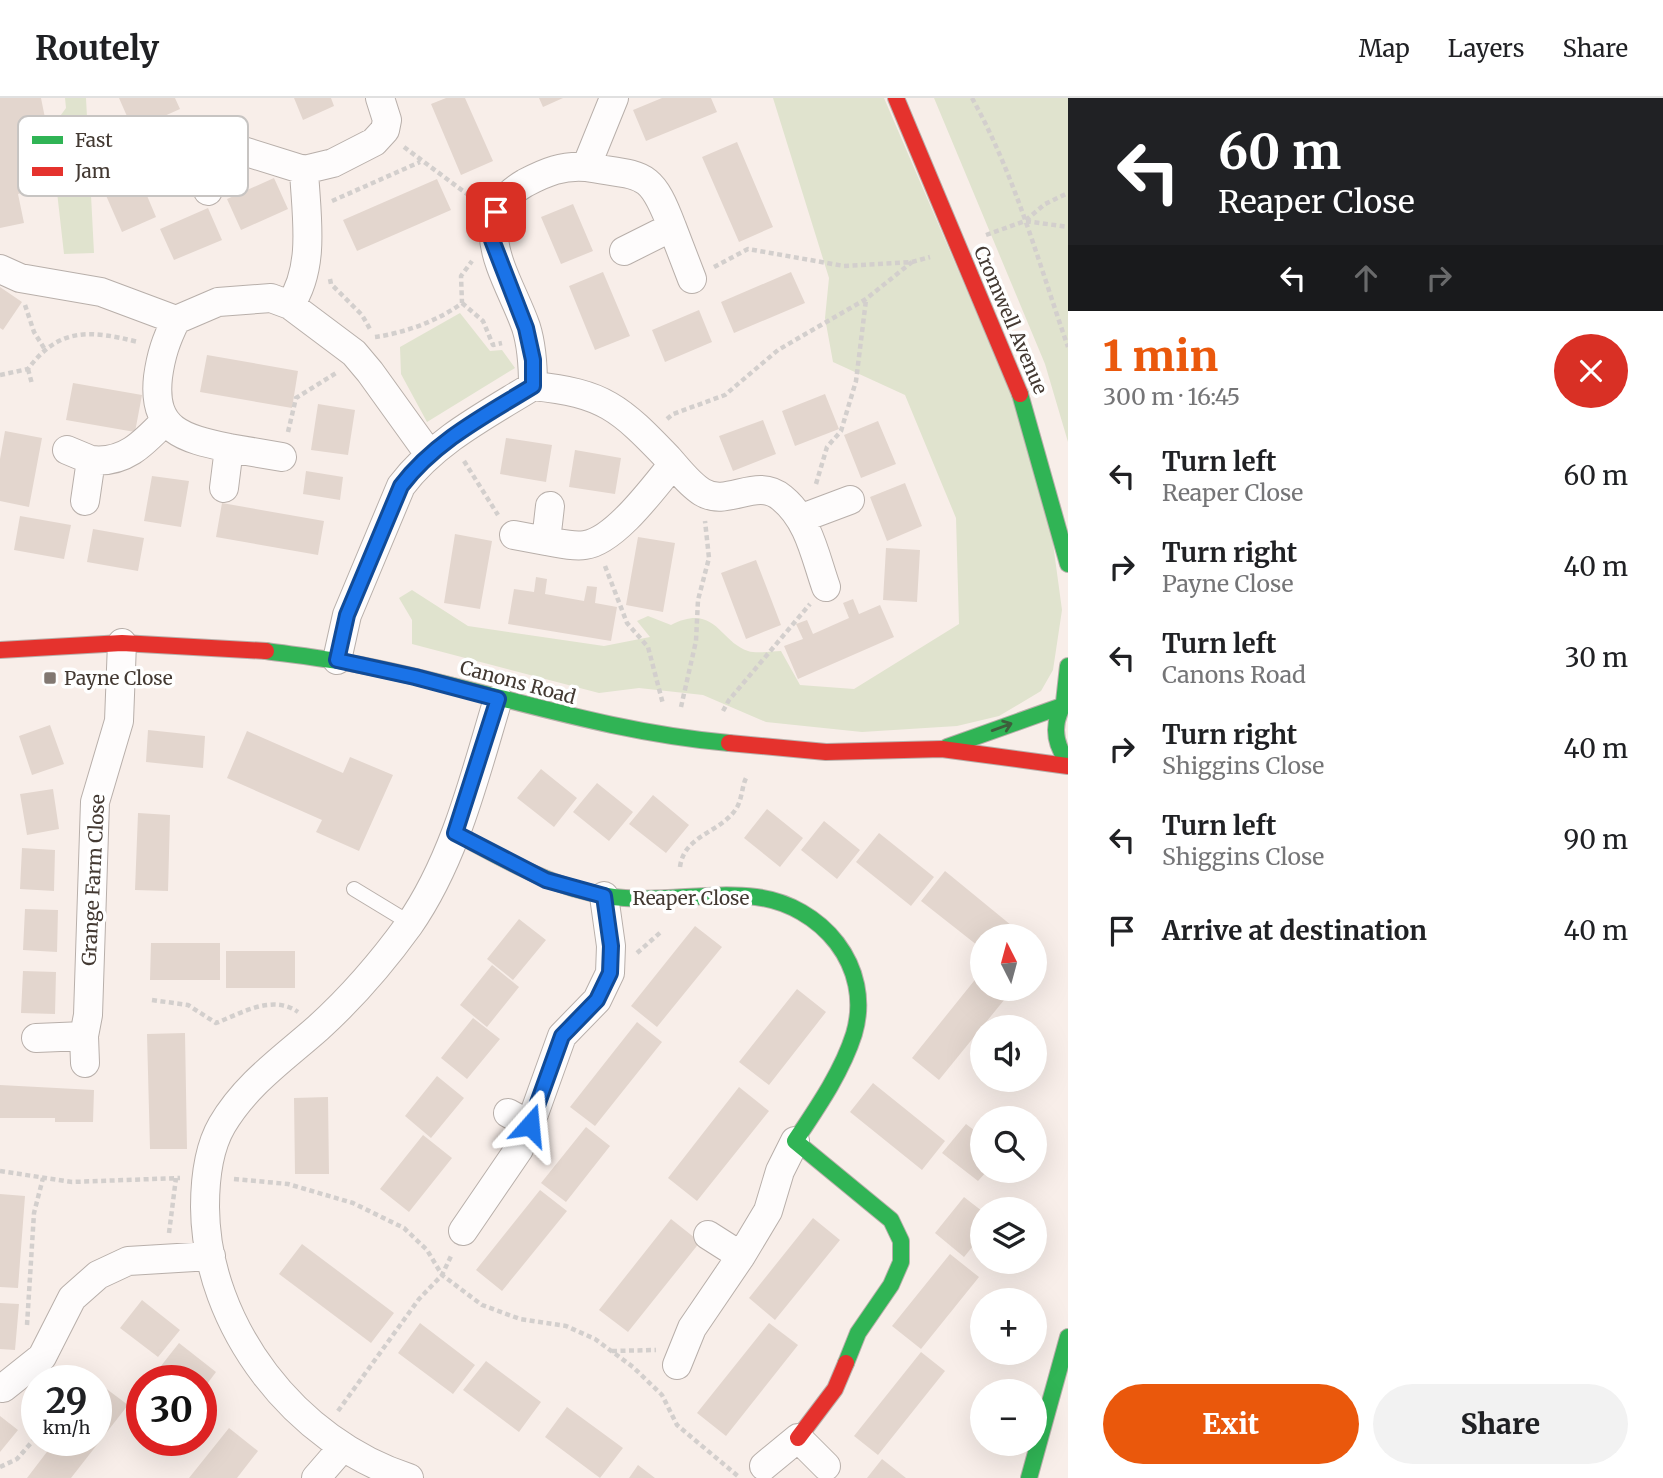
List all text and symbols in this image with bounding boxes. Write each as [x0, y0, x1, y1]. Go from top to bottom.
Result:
text: Routely [35, 28, 159, 69]
text: Map [1359, 33, 1410, 64]
text: Layers [1448, 33, 1524, 64]
text: Share [1562, 33, 1628, 64]
legend [18, 116, 248, 196]
text: 60 m [1218, 121, 1341, 182]
icon: left [1103, 126, 1194, 217]
text: Fast [75, 128, 113, 152]
text: Jam [74, 159, 111, 183]
pin [466, 182, 526, 242]
text: Reaper Close [1218, 182, 1415, 222]
icon: arrive [477, 193, 515, 231]
street label: Cromwell Avenue [969, 242, 1053, 398]
icon: left [1274, 259, 1312, 297]
icon: ahead [1347, 259, 1385, 297]
icon: right [1420, 259, 1458, 297]
text: 1 min [1103, 330, 1218, 382]
button: close [1554, 334, 1628, 408]
text: 300 m · 16:45 [1103, 382, 1240, 411]
text: Turn left [1162, 445, 1276, 478]
icon: left [1103, 457, 1141, 495]
text: 60 m [1564, 459, 1628, 492]
text: Reaper Close [1162, 478, 1303, 507]
text: Turn right [1162, 536, 1297, 569]
icon: right [1103, 548, 1141, 586]
text: 40 m [1564, 550, 1628, 583]
text: Payne Close [1162, 569, 1293, 598]
text: Turn left [1162, 627, 1276, 660]
icon: left [1103, 639, 1141, 677]
text: 30 m [1565, 641, 1628, 674]
street label: Canons Road [457, 655, 579, 709]
text: Canons Road [1162, 660, 1306, 689]
place label: Payne Close [64, 666, 173, 690]
marker: Payne Close [42, 670, 58, 686]
text: Turn right [1162, 718, 1297, 751]
one-way arrow [990, 720, 1012, 733]
icon: right [1103, 730, 1141, 768]
text: 40 m [1564, 732, 1628, 765]
text: Shiggins Close [1162, 751, 1324, 780]
street label: Grange Farm Close [77, 794, 109, 966]
text: Turn left [1162, 809, 1276, 842]
icon: left [1103, 821, 1141, 859]
text: 90 m [1564, 823, 1628, 856]
text: Shiggins Close [1162, 842, 1324, 871]
street label: Reaper Close [633, 886, 749, 910]
icon: arrive [1103, 912, 1141, 950]
text: Arrive at destination [1162, 914, 1427, 947]
text: 40 m [1564, 914, 1628, 947]
north arrow [970, 924, 1046, 1001]
map controls [970, 924, 1047, 1456]
button: sound [970, 1015, 1047, 1092]
position arrow [493, 1088, 567, 1162]
button: search [970, 1106, 1047, 1183]
button: layers [970, 1197, 1047, 1274]
button: + [970, 1288, 1047, 1365]
speed limit sign: 30 [126, 1365, 217, 1456]
text: 29 [46, 1379, 87, 1423]
button: − [970, 1379, 1047, 1456]
button: Exit [1103, 1384, 1359, 1464]
button: Share [1373, 1384, 1628, 1464]
text: km/h [43, 1416, 90, 1439]

